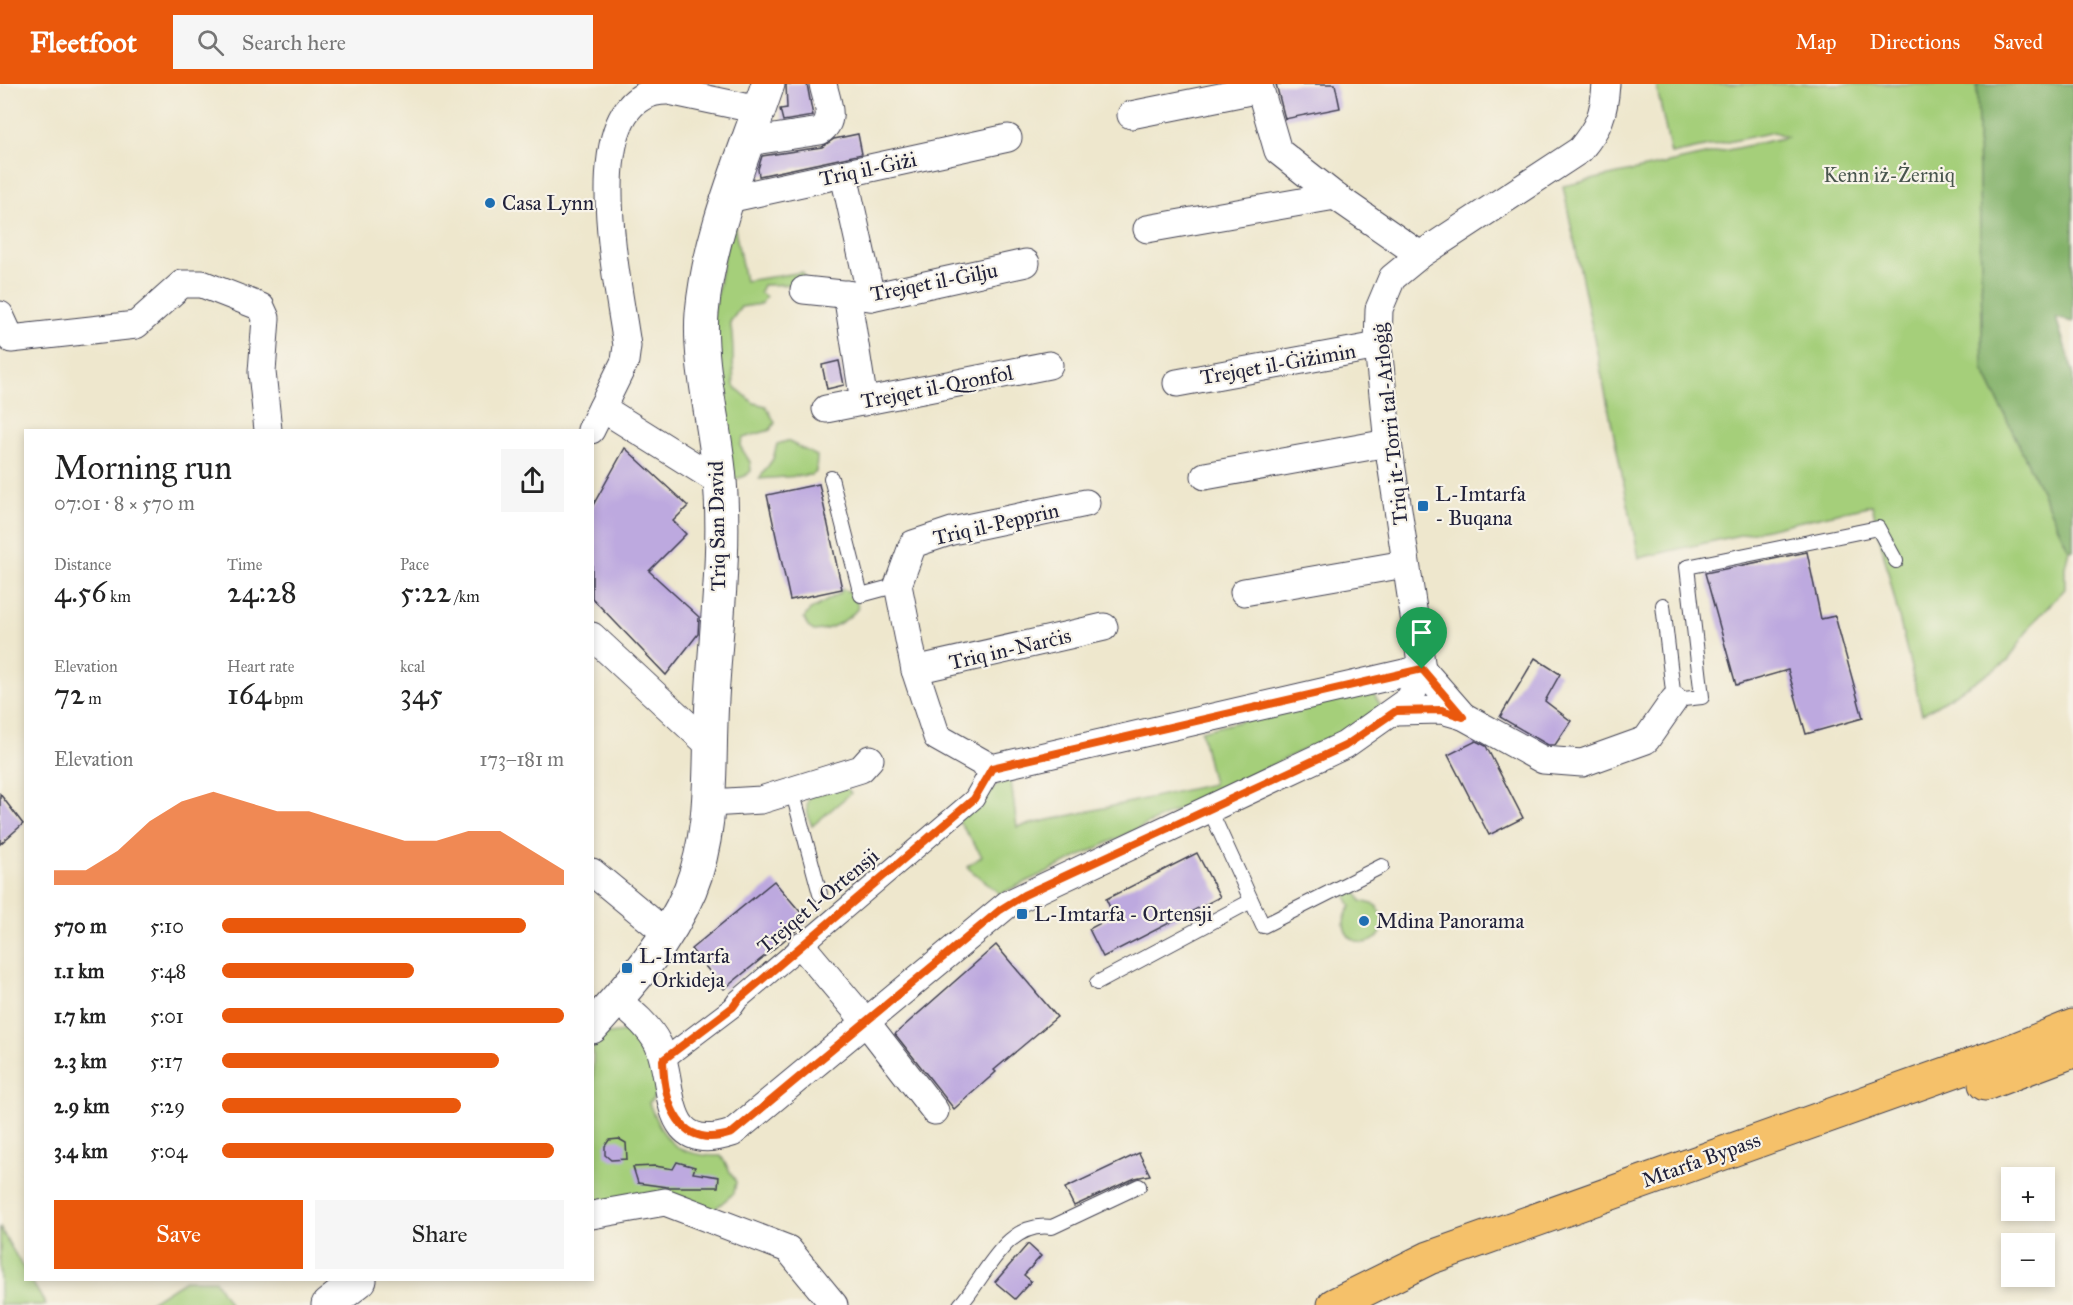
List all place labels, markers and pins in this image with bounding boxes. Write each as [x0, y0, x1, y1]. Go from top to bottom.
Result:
place label: Casa Lynn [502, 190, 594, 216]
marker: Casa Lynn [483, 196, 497, 210]
place label: L-Imtarfa - Buqana [1435, 481, 1526, 531]
marker: L-Imtarfa - Buqana [1416, 499, 1430, 513]
pin [1396, 607, 1447, 669]
place label: L-Imtarfa - Ortensji [1034, 901, 1213, 927]
marker: L-Imtarfa - Ortensji [1015, 907, 1029, 921]
place label: Mdina Panorama [1376, 908, 1524, 934]
marker: Mdina Panorama [1357, 914, 1371, 928]
place label: L-Imtarfa - Orkideja [639, 943, 730, 993]
marker: L-Imtarfa - Orkideja [620, 961, 634, 975]

